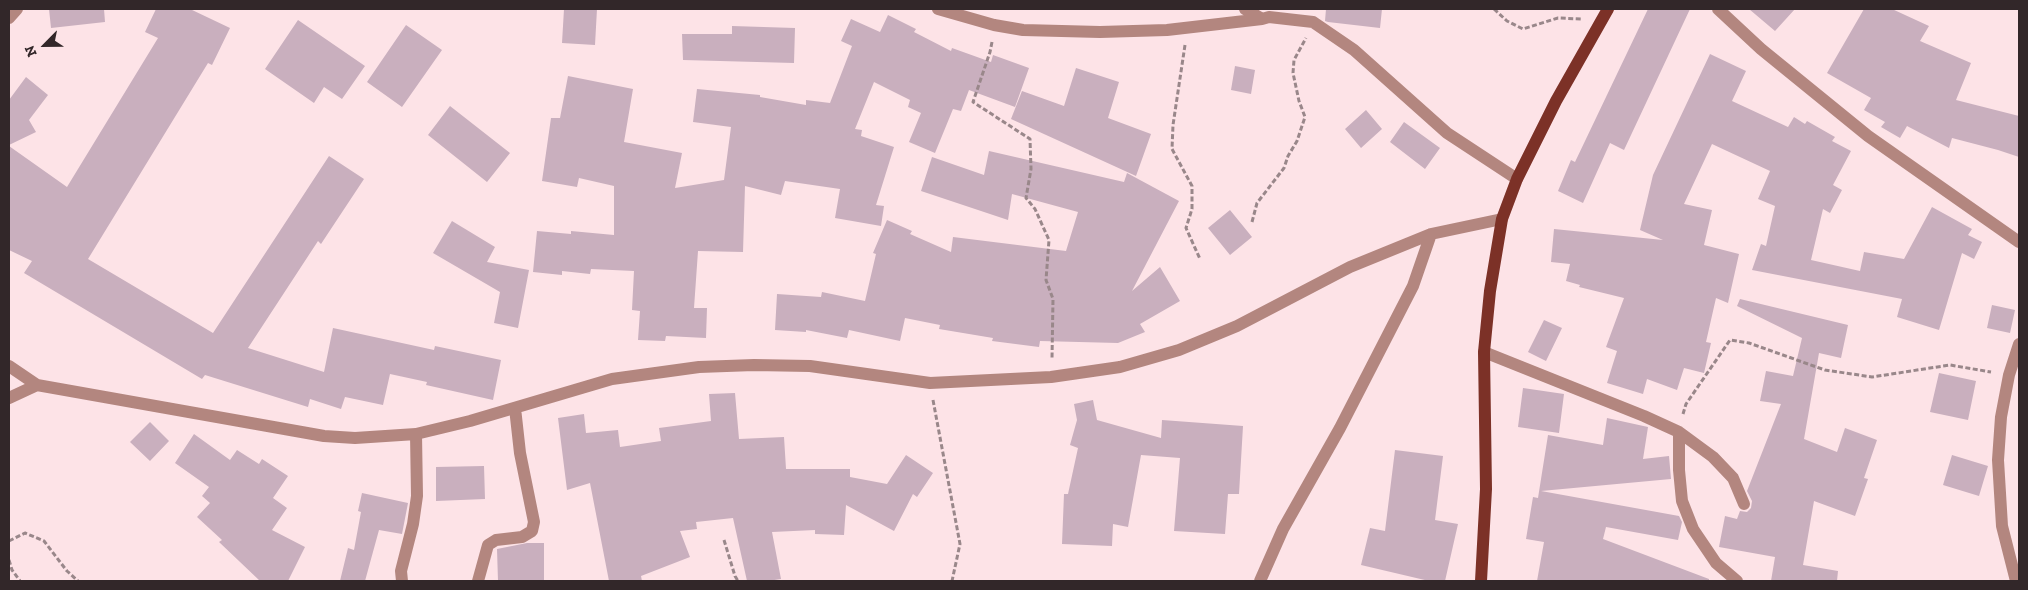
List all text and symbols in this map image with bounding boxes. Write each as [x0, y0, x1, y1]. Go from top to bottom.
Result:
north arrow [20, 20, 70, 70]
text: N [21, 43, 41, 59]

